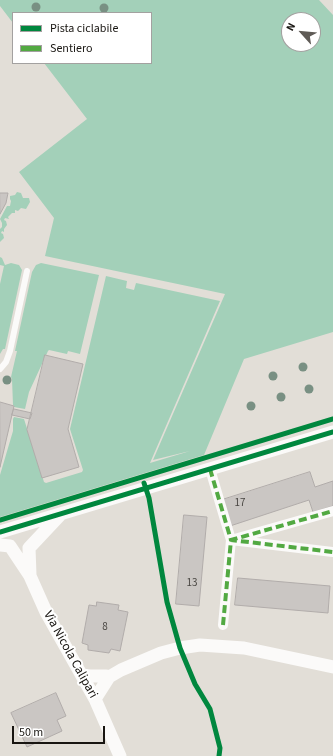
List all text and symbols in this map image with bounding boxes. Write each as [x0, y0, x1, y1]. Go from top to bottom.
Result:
legend [12, 12, 152, 64]
north arrow [281, 12, 321, 52]
text: Pista ciclabile [50, 20, 118, 37]
text: N [282, 20, 299, 33]
text: Sentiero [50, 40, 92, 57]
house number: 17 [235, 497, 245, 511]
house number: 13 [187, 577, 197, 591]
street label: Via Nicola Calipari [40, 609, 100, 701]
house number: 8 [102, 621, 108, 635]
scale bar [14, 718, 107, 744]
text: 50 m [19, 724, 43, 741]

